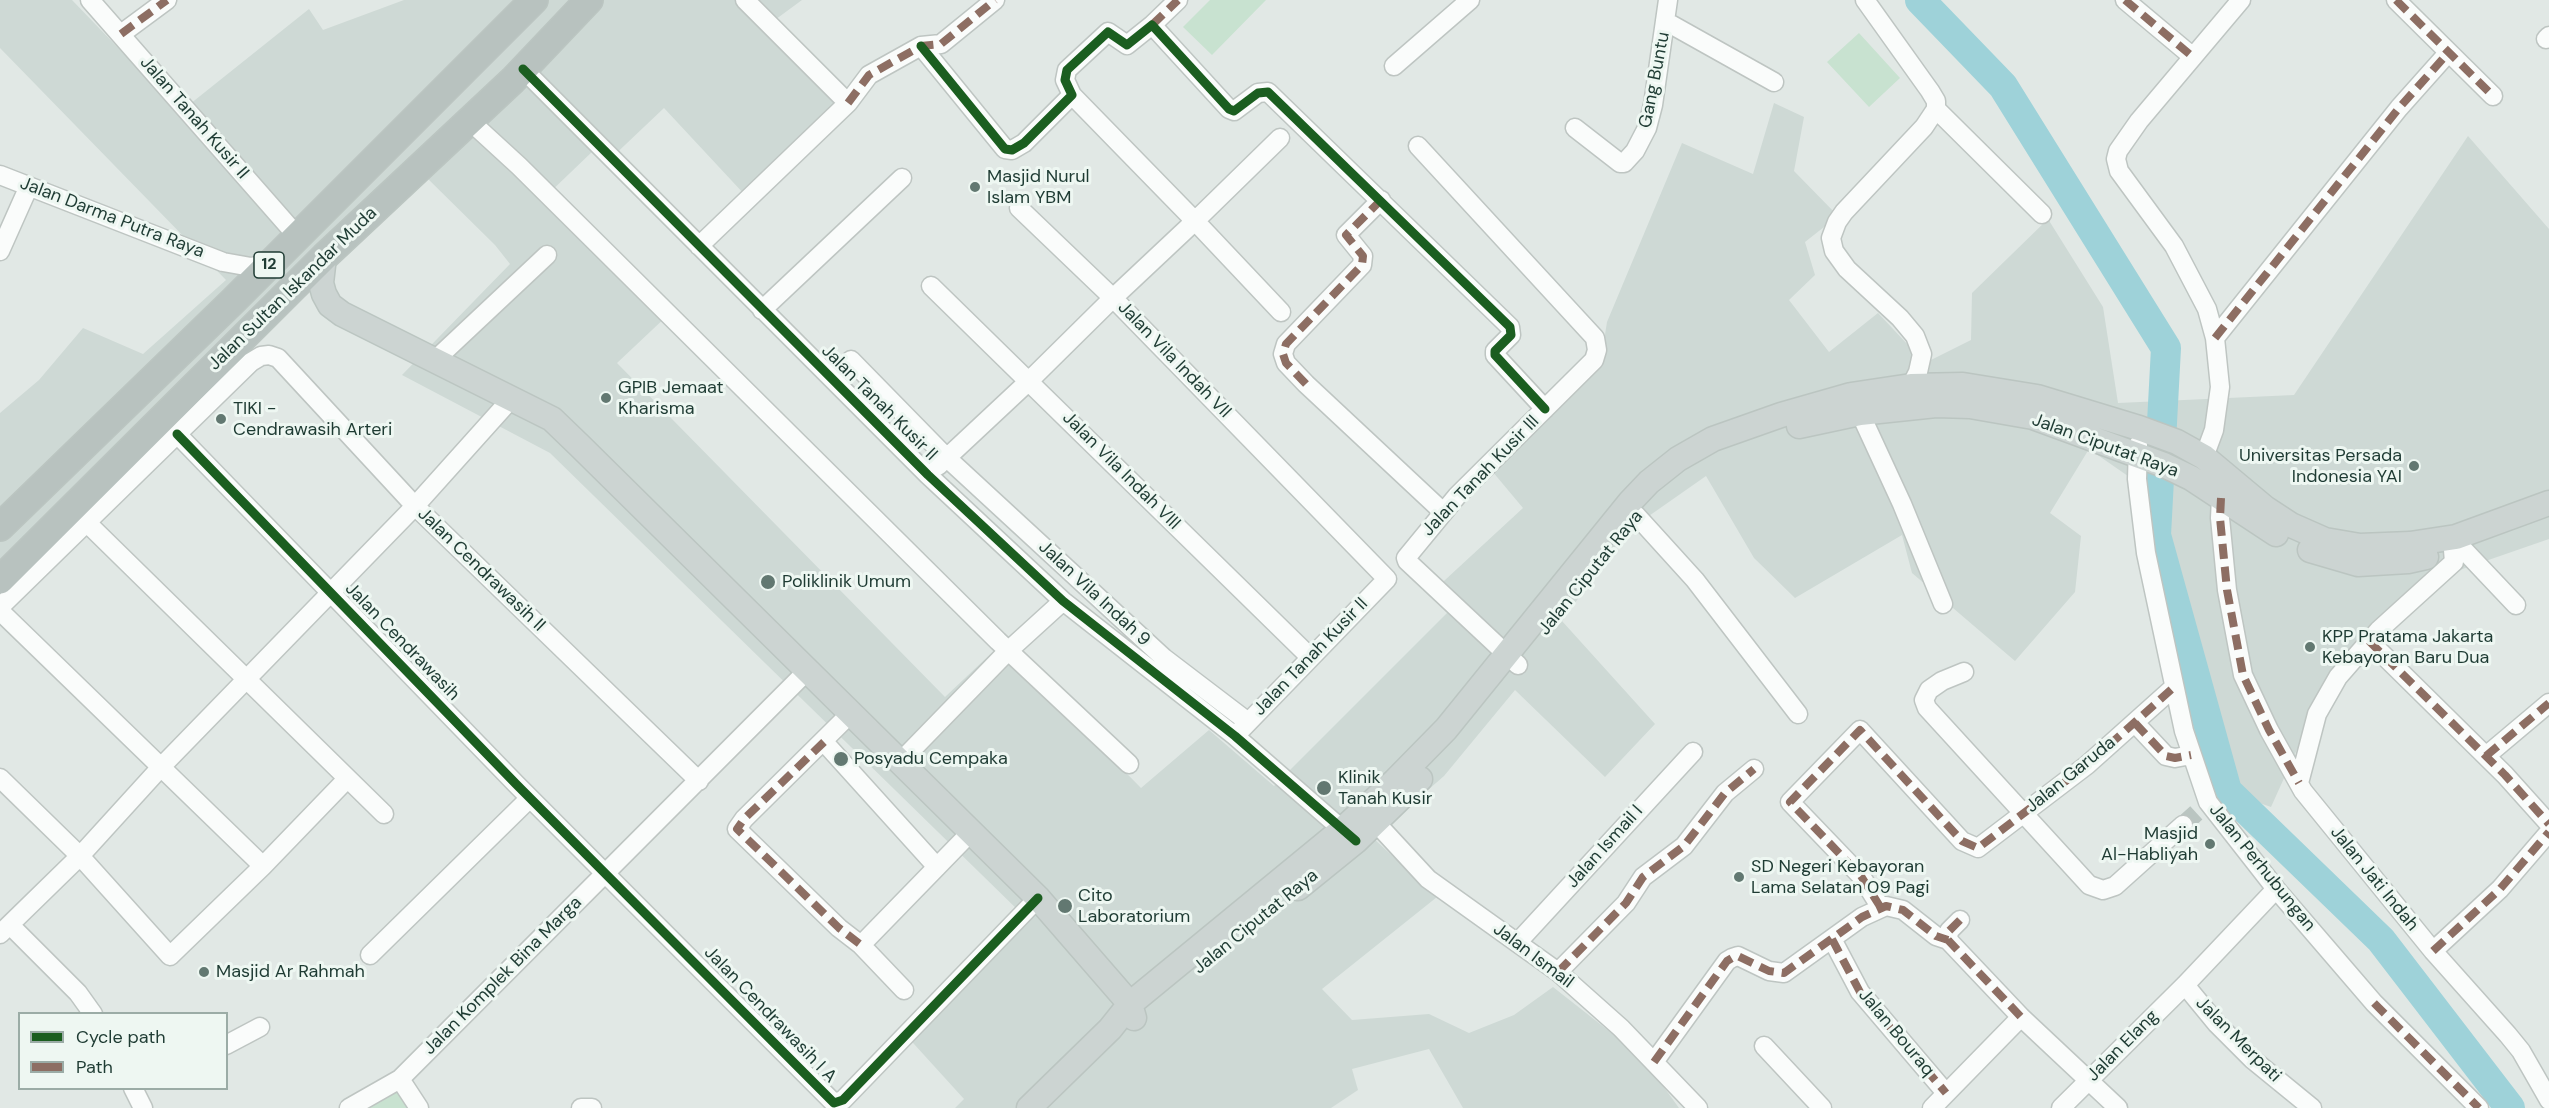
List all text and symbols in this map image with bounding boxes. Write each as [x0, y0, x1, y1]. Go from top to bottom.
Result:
street label: Gang Buntu [1635, 30, 1675, 130]
street label: Jalan Tanah Kusir II [135, 52, 253, 184]
place label: Masjid Nurul Islam YBM [987, 166, 1089, 208]
street label: Jalan Darma Putra Raya [17, 173, 207, 263]
marker: Masjid Nurul Islam YBM [968, 180, 982, 194]
street label: Jalan Sultan Iskandar Muda [204, 203, 382, 375]
road number: 12 [254, 252, 284, 278]
street label: Jalan Vila Indah VII [1113, 297, 1235, 423]
street label: Jalan Tanah Kusir II [816, 340, 942, 466]
place label: GPIB Jemaat Kharisma [618, 377, 724, 420]
marker: GPIB Jemaat Kharisma [599, 391, 613, 405]
place label: TIKI - Cendrawasih Arteri [233, 398, 392, 440]
street label: Jalan Vila Indah VIII [1057, 407, 1185, 535]
street label: Jalan Ciputat Raya [2029, 409, 2181, 483]
street label: Jalan Tanah Kusir III [1418, 411, 1544, 541]
marker: TIKI - Cendrawasih Arteri [214, 412, 228, 426]
place label: Universitas Persada Indonesia YAI [2239, 445, 2402, 488]
marker: Universitas Persada Indonesia YAI [2407, 459, 2421, 473]
street label: Jalan Cendrawasih II [413, 504, 549, 636]
street label: Jalan Ciputat Raya [1534, 506, 1648, 640]
street label: Jalan Vila Indah 9 [1034, 537, 1154, 651]
place label: Poliklinik Umum [782, 571, 911, 593]
marker: Poliklinik Umum [759, 573, 777, 591]
street label: Jalan Cendrawasih [340, 579, 464, 705]
street label: Jalan Tanah Kusir II [1249, 594, 1373, 720]
place label: KPP Pratama Jakarta Kebayoran Baru Dua [2322, 626, 2493, 668]
marker: KPP Pratama Jakarta Kebayoran Baru Dua [2303, 640, 2317, 654]
street label: Jalan Garuda [2022, 732, 2120, 818]
place label: Posyadu Cempaka [854, 748, 1008, 770]
marker: Posyadu Cempaka [832, 750, 850, 768]
place label: Klinik Tanah Kusir [1338, 767, 1432, 810]
marker: Klinik Tanah Kusir [1315, 779, 1333, 797]
street label: Jalan Perhubungan [2204, 800, 2320, 936]
street label: Jalan Ismail I [1562, 801, 1648, 893]
street label: Jalan Jati Indah [2325, 822, 2423, 936]
place label: Masjid Al-Habliyah [2101, 823, 2198, 866]
marker: Masjid Al-Habliyah [2203, 837, 2217, 851]
place label: SD Negeri Kebayoran Lama Selatan 09 Pagi [1751, 856, 1930, 898]
street label: Jalan Ciputat Raya [1189, 865, 1323, 979]
marker: SD Negeri Kebayoran Lama Selatan 09 Pagi [1732, 870, 1746, 884]
place label: Cito Laboratorium [1078, 885, 1190, 928]
street label: Jalan Komplek Bina Marga [419, 892, 587, 1060]
marker: Cito Laboratorium [1056, 897, 1074, 915]
street label: Jalan Ismail [1489, 919, 1577, 993]
street label: Jalan Cendrawasih I A [699, 942, 841, 1088]
place label: Masjid Ar Rahmah [216, 961, 365, 983]
marker: Masjid Ar Rahmah [197, 965, 211, 979]
street label: Jalan Bouraq [1853, 985, 1939, 1081]
street label: Jalan Merpati [2191, 993, 2285, 1087]
street label: Jalan Elang [2083, 1006, 2163, 1086]
legend [18, 1012, 228, 1090]
text: Cycle path [76, 1025, 166, 1049]
text: Path [76, 1055, 113, 1079]

